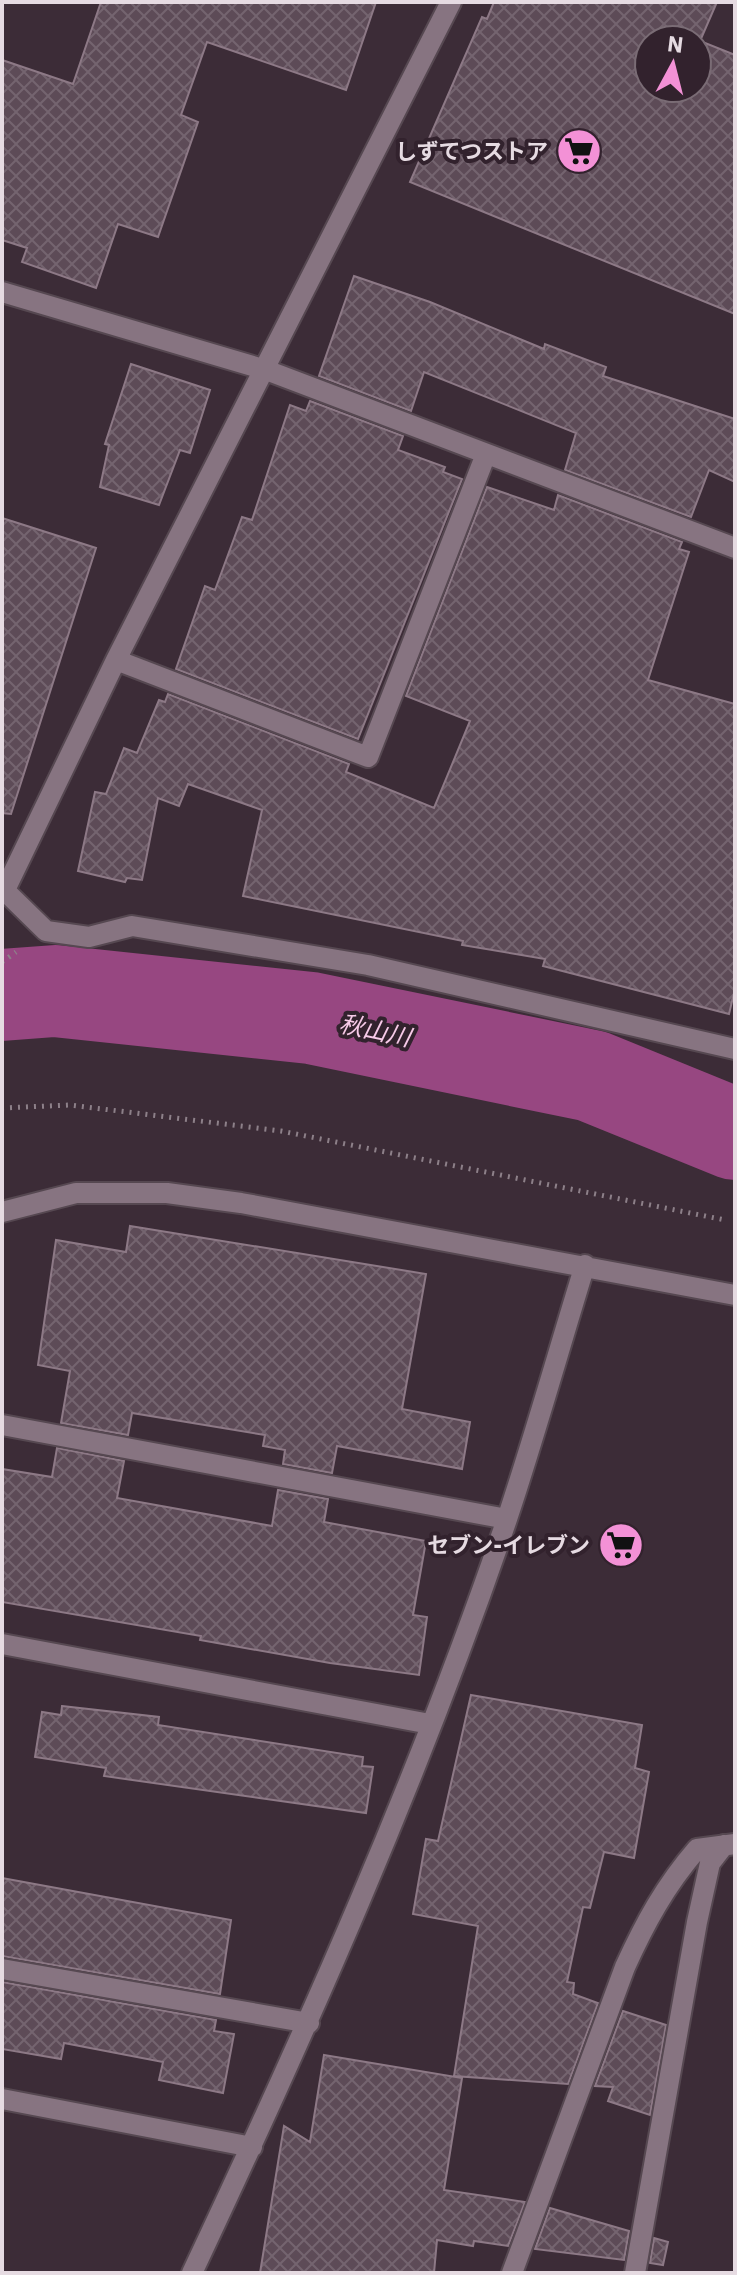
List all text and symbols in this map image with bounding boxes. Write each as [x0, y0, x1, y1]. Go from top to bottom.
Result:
north arrow [633, 24, 713, 104]
text: N [666, 28, 685, 59]
supermarket icon: しずてつストア [555, 127, 603, 175]
place label: しずてつストア [395, 136, 548, 165]
water label: 秋山川 [337, 1007, 417, 1054]
supermarket icon: セブン-イレブン [597, 1521, 645, 1569]
place label: セブン-イレブン [427, 1530, 590, 1559]

